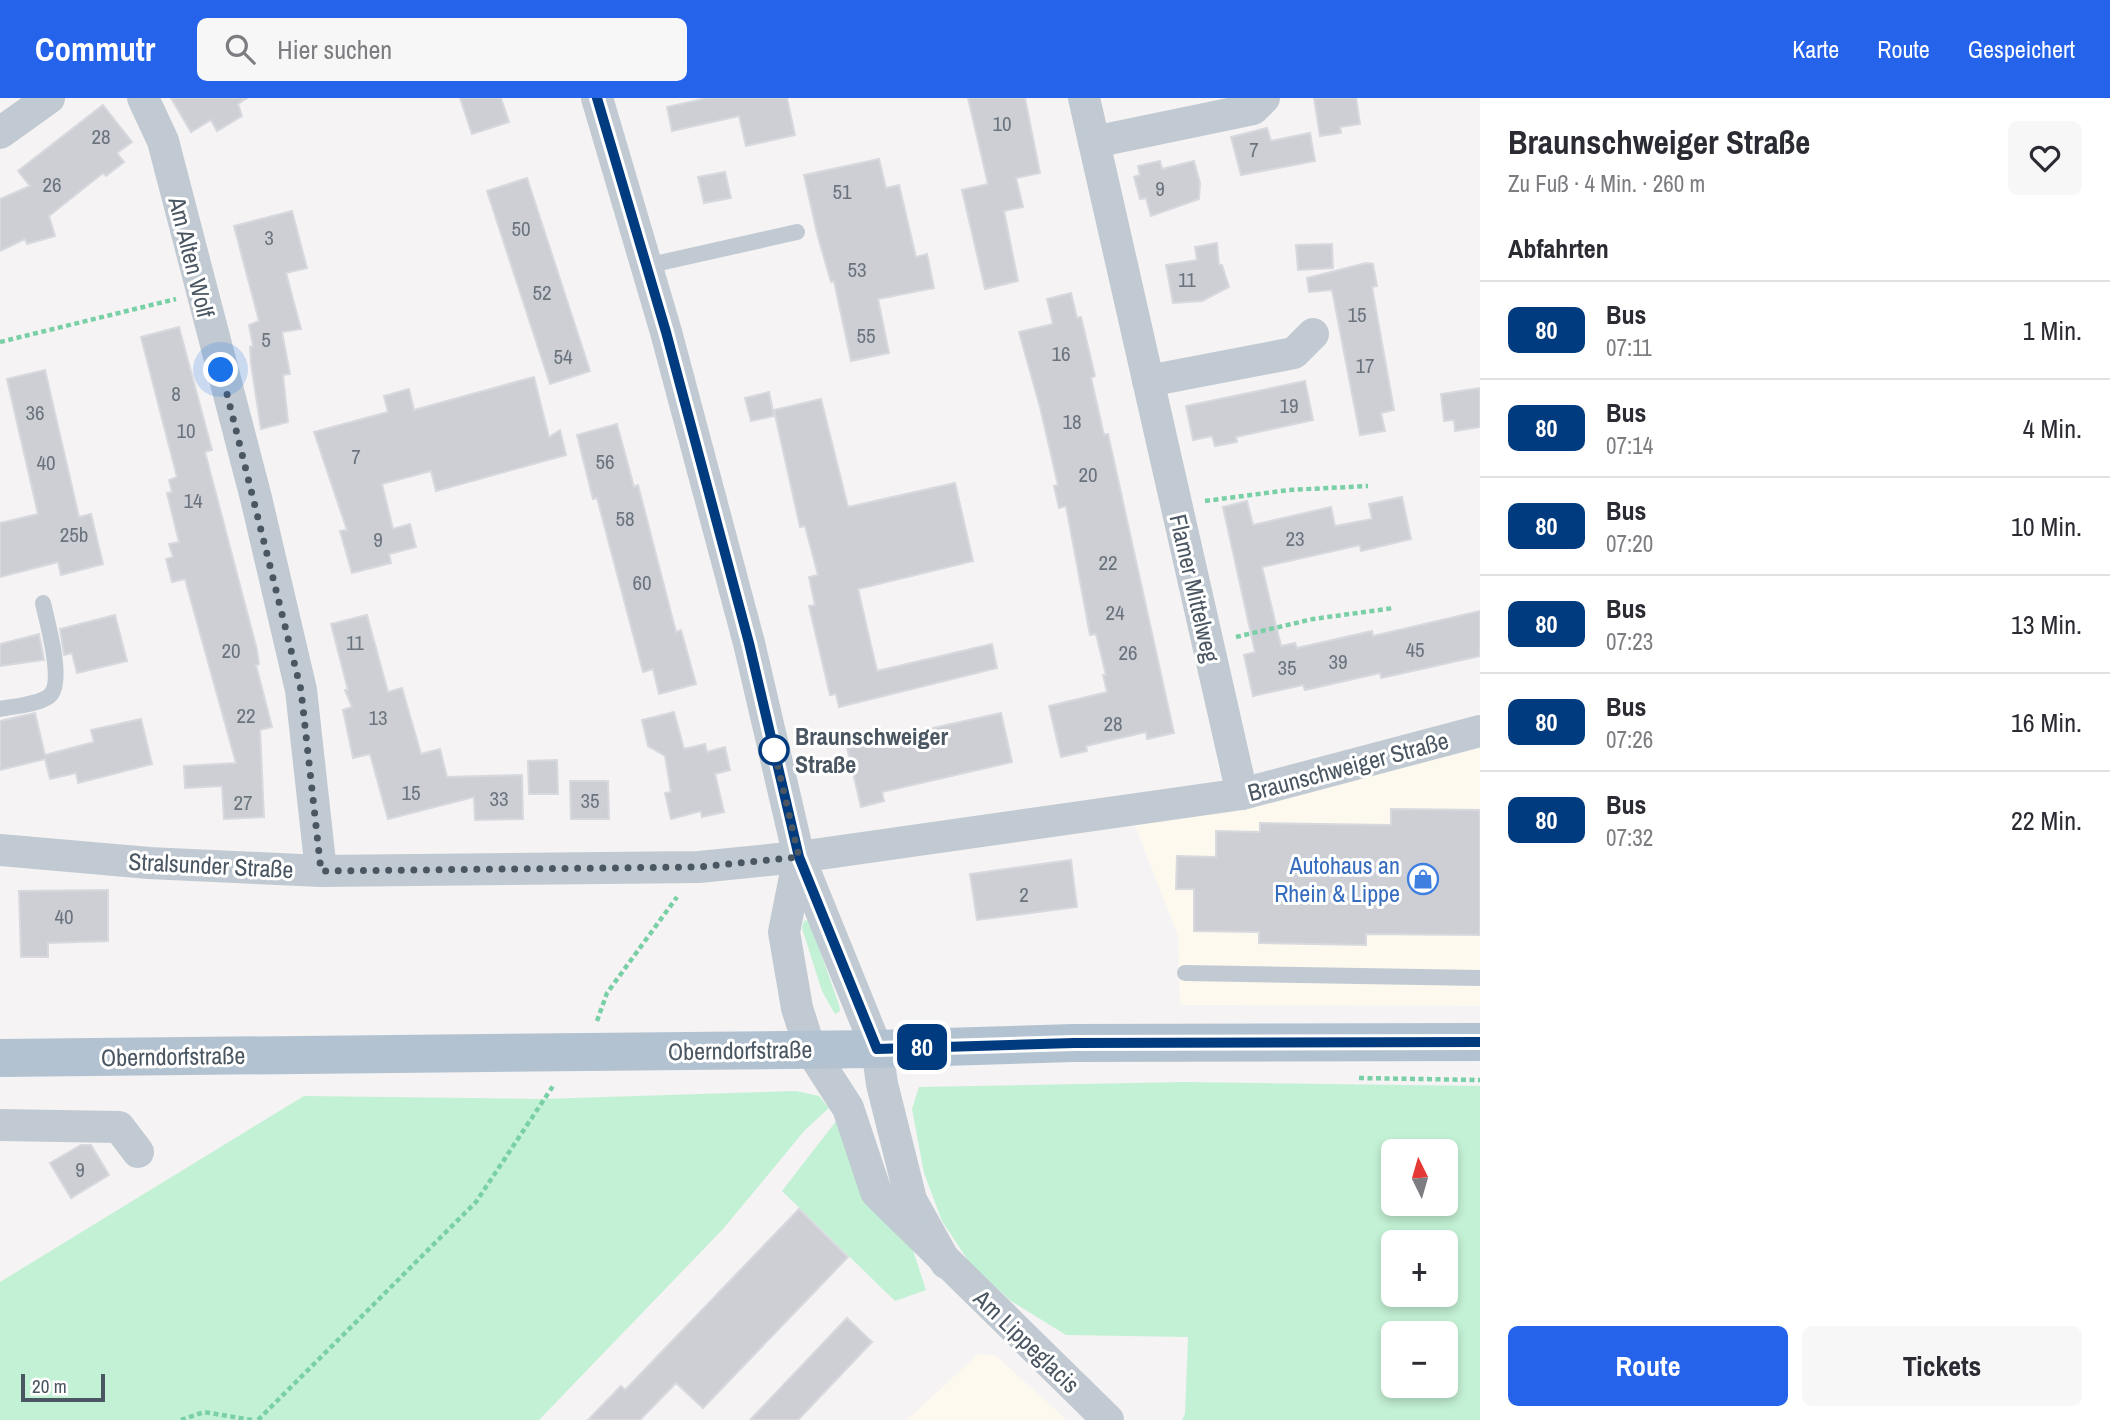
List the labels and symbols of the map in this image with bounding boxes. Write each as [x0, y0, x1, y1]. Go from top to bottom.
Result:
house number: 10 [992, 109, 1012, 138]
house number: 28 [91, 122, 111, 151]
house number: 7 [1249, 135, 1259, 164]
house number: 26 [42, 170, 62, 199]
house number: 9 [1155, 174, 1165, 203]
house number: 51 [832, 177, 852, 206]
street label: Am Alten Wolf [161, 192, 223, 321]
house number: 50 [511, 214, 531, 243]
house number: 3 [264, 223, 274, 252]
house number: 53 [847, 255, 867, 284]
house number: 11 [1178, 265, 1196, 294]
house number: 52 [532, 278, 552, 307]
house number: 15 [1347, 300, 1367, 329]
house number: 55 [856, 321, 876, 350]
house number: 5 [261, 325, 271, 354]
house number: 16 [1051, 339, 1071, 368]
house number: 54 [553, 342, 573, 371]
house number: 17 [1355, 351, 1375, 380]
your location [203, 352, 238, 387]
house number: 8 [171, 379, 181, 408]
house number: 19 [1279, 391, 1299, 420]
house number: 36 [25, 398, 45, 427]
house number: 18 [1062, 407, 1082, 436]
house number: 10 [176, 416, 196, 445]
house number: 7 [351, 442, 361, 471]
house number: 56 [595, 447, 615, 476]
house number: 40 [36, 448, 56, 477]
house number: 20 [1078, 460, 1098, 489]
house number: 14 [183, 486, 203, 515]
house number: 58 [615, 504, 635, 533]
street label: Flamer Mittelweg [1162, 511, 1228, 665]
house number: 25b [60, 520, 88, 549]
house number: 23 [1285, 524, 1305, 553]
house number: 9 [373, 525, 383, 554]
house number: 22 [1098, 548, 1118, 577]
house number: 60 [632, 568, 652, 597]
house number: 24 [1105, 598, 1125, 627]
house number: 11 [346, 628, 364, 657]
house number: 45 [1405, 635, 1425, 664]
house number: 20 [221, 636, 241, 665]
house number: 26 [1118, 638, 1138, 667]
house number: 39 [1328, 647, 1348, 676]
house number: 35 [1277, 653, 1297, 682]
house number: 22 [236, 701, 256, 730]
house number: 13 [368, 703, 388, 732]
house number: 28 [1103, 709, 1123, 738]
place label: Braunschweiger Straße [795, 720, 948, 780]
street label: Braunschweiger Straße [1244, 724, 1452, 808]
marker: Braunschweiger Straße [759, 735, 789, 765]
house number: 15 [401, 778, 421, 807]
house number: 33 [489, 784, 509, 813]
house number: 35 [580, 786, 600, 815]
house number: 27 [233, 788, 253, 817]
street label: Stralsunder Straße [128, 845, 294, 885]
place label: Autohaus an Rhein & Lippe [1274, 849, 1400, 909]
shop icon: Autohaus an Rhein & Lippe [1406, 862, 1440, 896]
house number: 2 [1019, 880, 1029, 909]
house number: 40 [54, 902, 74, 931]
line badge: 80 [890, 1024, 954, 1070]
street label: Oberndorfstraße [668, 1033, 812, 1067]
street label: Oberndorfstraße [101, 1039, 245, 1073]
north arrow [1381, 1139, 1458, 1216]
house number: 9 [75, 1155, 85, 1184]
street label: Am Lippeglacis [966, 1282, 1087, 1400]
scale bar [21, 1371, 105, 1403]

